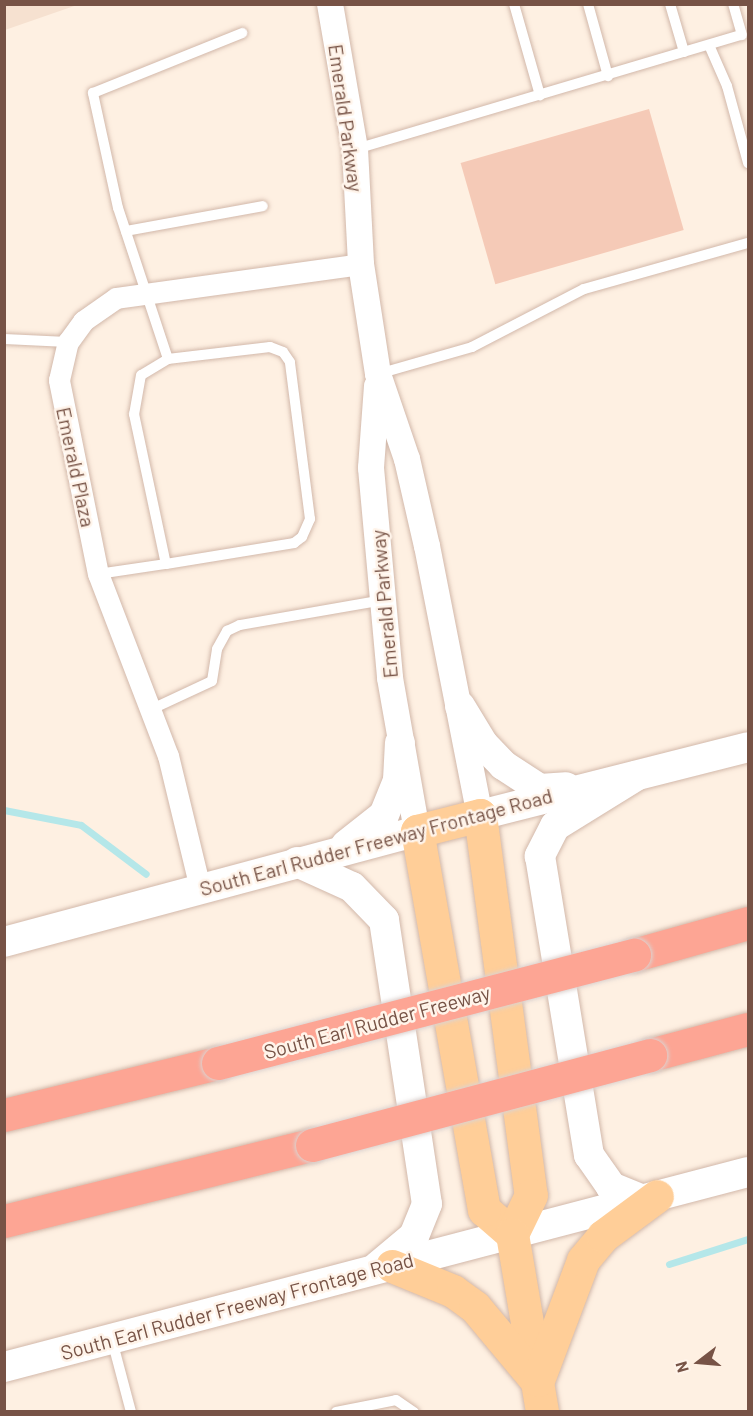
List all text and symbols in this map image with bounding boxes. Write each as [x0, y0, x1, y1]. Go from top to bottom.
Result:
street label: Emerald Parkway [324, 43, 368, 193]
street label: Emerald Plaza [52, 405, 100, 529]
street label: Emerald Parkway [366, 529, 402, 679]
street label: South Earl Rudder Freeway Frontage Road [197, 783, 555, 901]
street label: South Earl Rudder Freeway [261, 980, 493, 1064]
street label: South Earl Rudder Freeway Frontage Road [58, 1247, 416, 1365]
north arrow [669, 1332, 729, 1392]
text: N [671, 1359, 692, 1375]

